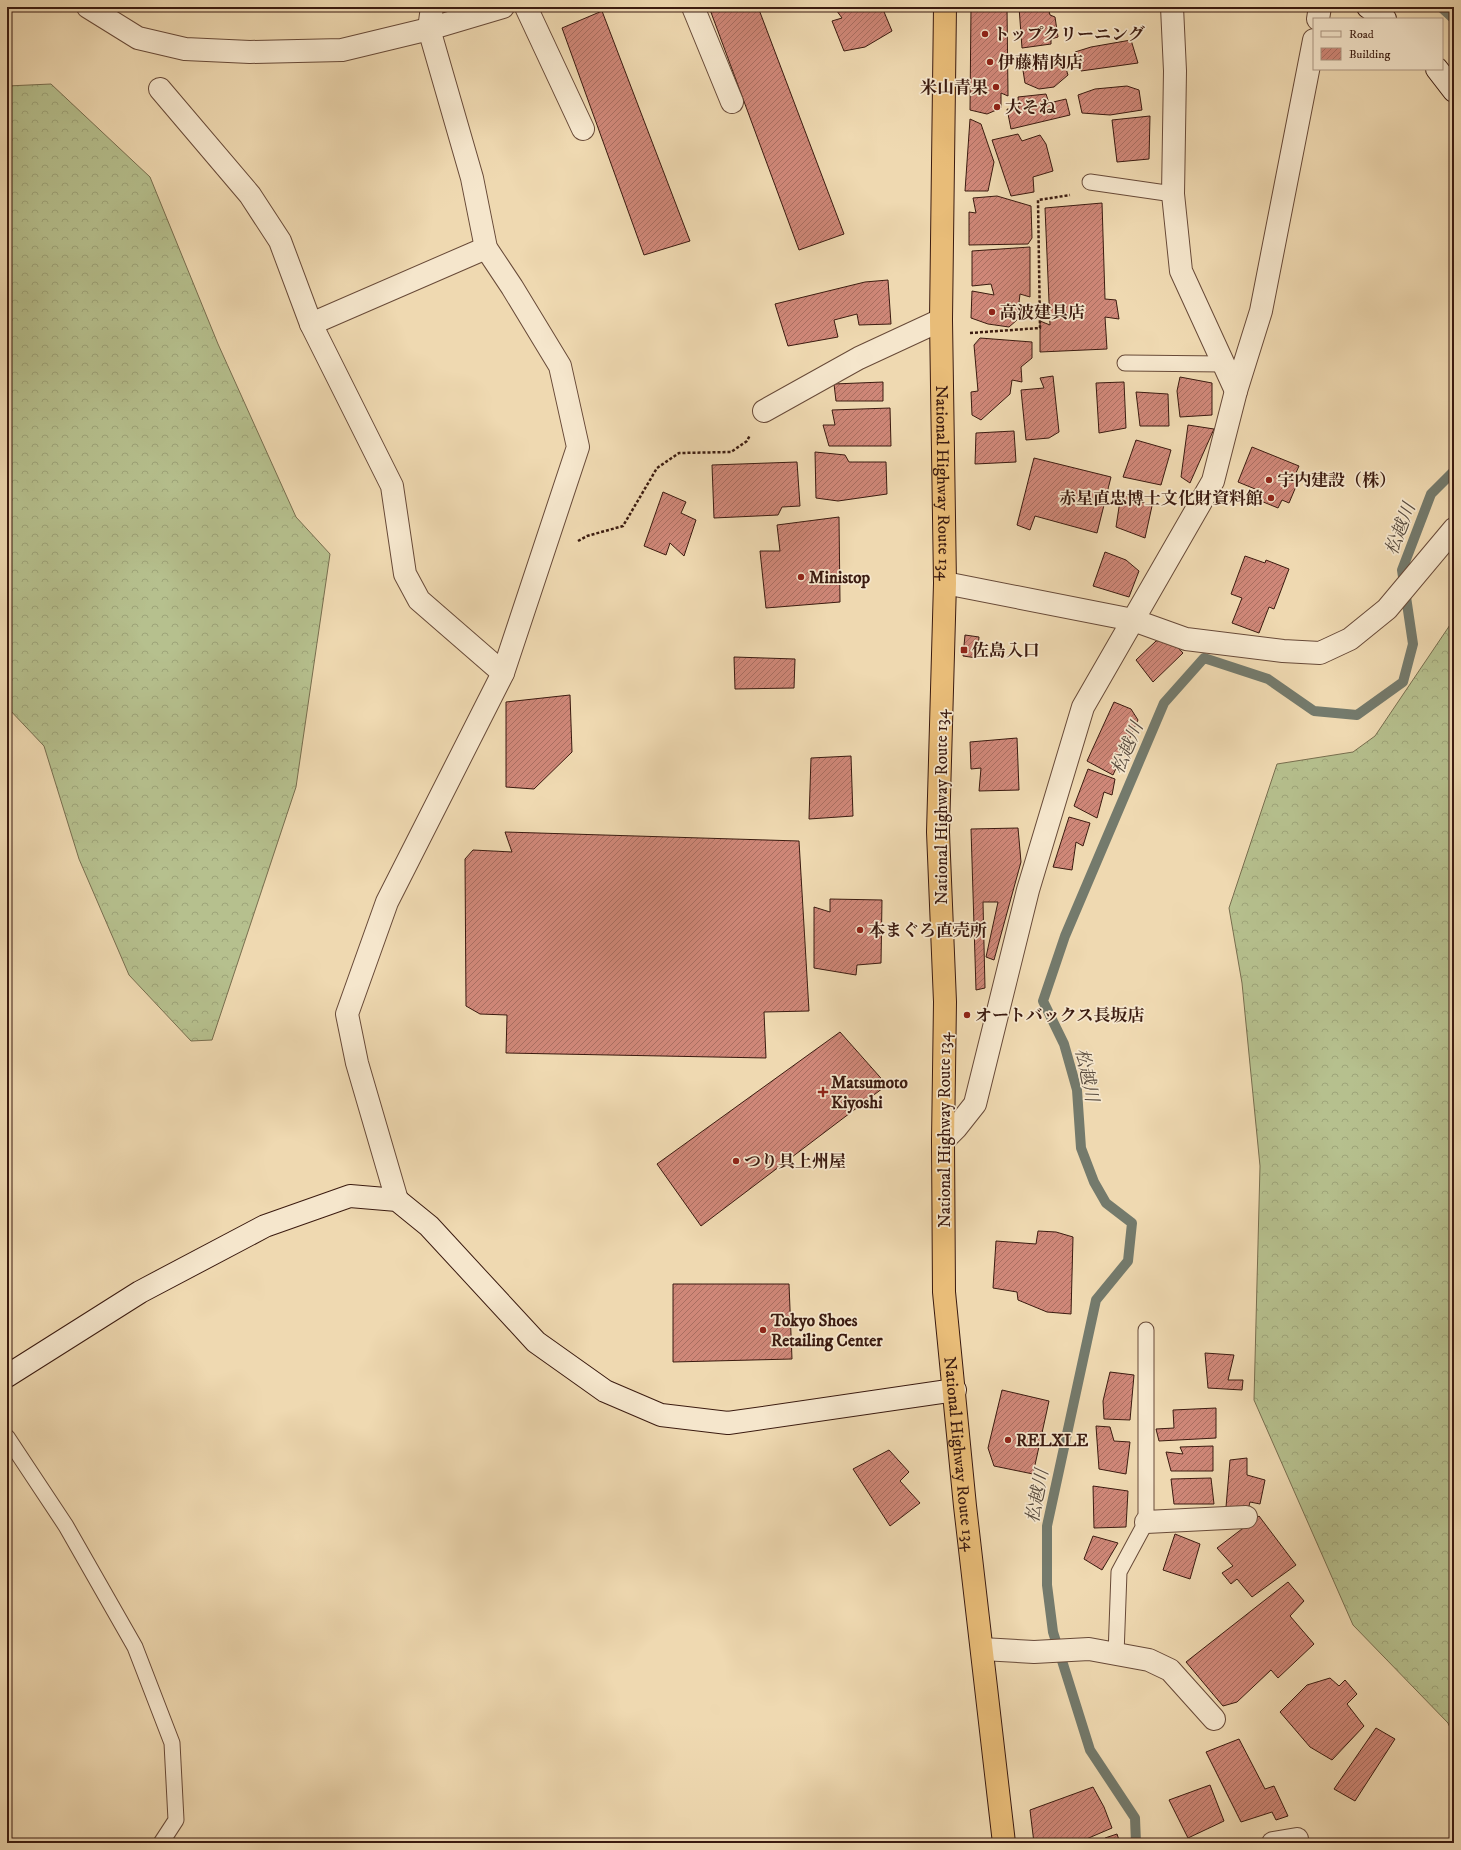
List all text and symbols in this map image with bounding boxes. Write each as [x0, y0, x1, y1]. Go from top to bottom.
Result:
legend [1313, 18, 1443, 70]
place label: トップクリーニング [993, 24, 1145, 46]
text: Road [1349, 27, 1374, 42]
marker: トップクリーニング [980, 29, 990, 39]
text: Building [1349, 47, 1390, 62]
place label: 伊藤精肉店 [998, 52, 1083, 74]
marker: 伊藤精肉店 [985, 57, 995, 67]
place label: 米山青果 [920, 77, 988, 99]
marker: 米山青果 [991, 82, 1001, 92]
place label: 大そね [1005, 97, 1056, 119]
marker: 大そね [992, 102, 1002, 112]
place label: 高波建具店 [1000, 302, 1085, 324]
marker: 高波建具店 [987, 307, 997, 317]
street label: National Highway Route 134 [930, 385, 955, 582]
place label: 宇内建設（株） [1277, 470, 1396, 492]
marker: 宇内建設（株） [1264, 475, 1274, 485]
place label: 赤星直忠博士文化財資料館 [1059, 488, 1263, 510]
marker: 赤星直忠博士文化財資料館 [1266, 493, 1276, 503]
water label: 松越川 [1381, 498, 1422, 559]
place label: Ministop [809, 567, 871, 589]
marker: Ministop [796, 572, 806, 582]
place label: 佐島入口 [972, 640, 1040, 662]
marker: 佐島入口 [959, 645, 969, 655]
street label: National Highway Route 134 [931, 708, 953, 905]
water label: 松越川 [1107, 717, 1149, 778]
place label: 本まぐろ直売所 [868, 920, 987, 942]
marker: 本まぐろ直売所 [855, 925, 865, 935]
place label: オートバックス長坂店 [975, 1005, 1145, 1027]
marker: オートバックス長坂店 [962, 1010, 972, 1020]
street label: National Highway Route 134 [934, 1031, 956, 1228]
water label: 松越川 [1070, 1047, 1103, 1106]
place label: Matsumoto Kiyoshi [831, 1072, 908, 1114]
marker: Matsumoto Kiyoshi [818, 1087, 828, 1097]
place label: つり具上州屋 [744, 1151, 846, 1173]
marker: つり具上州屋 [731, 1156, 741, 1166]
place label: Tokyo Shoes Retailing Center [770, 1310, 883, 1352]
marker: Tokyo Shoes Retailing Center [758, 1325, 768, 1335]
street label: National Highway Route 134 [938, 1356, 980, 1554]
place label: RELXLE [1016, 1430, 1088, 1452]
marker: RELXLE [1003, 1435, 1013, 1445]
water label: 松越川 [1022, 1466, 1054, 1525]

